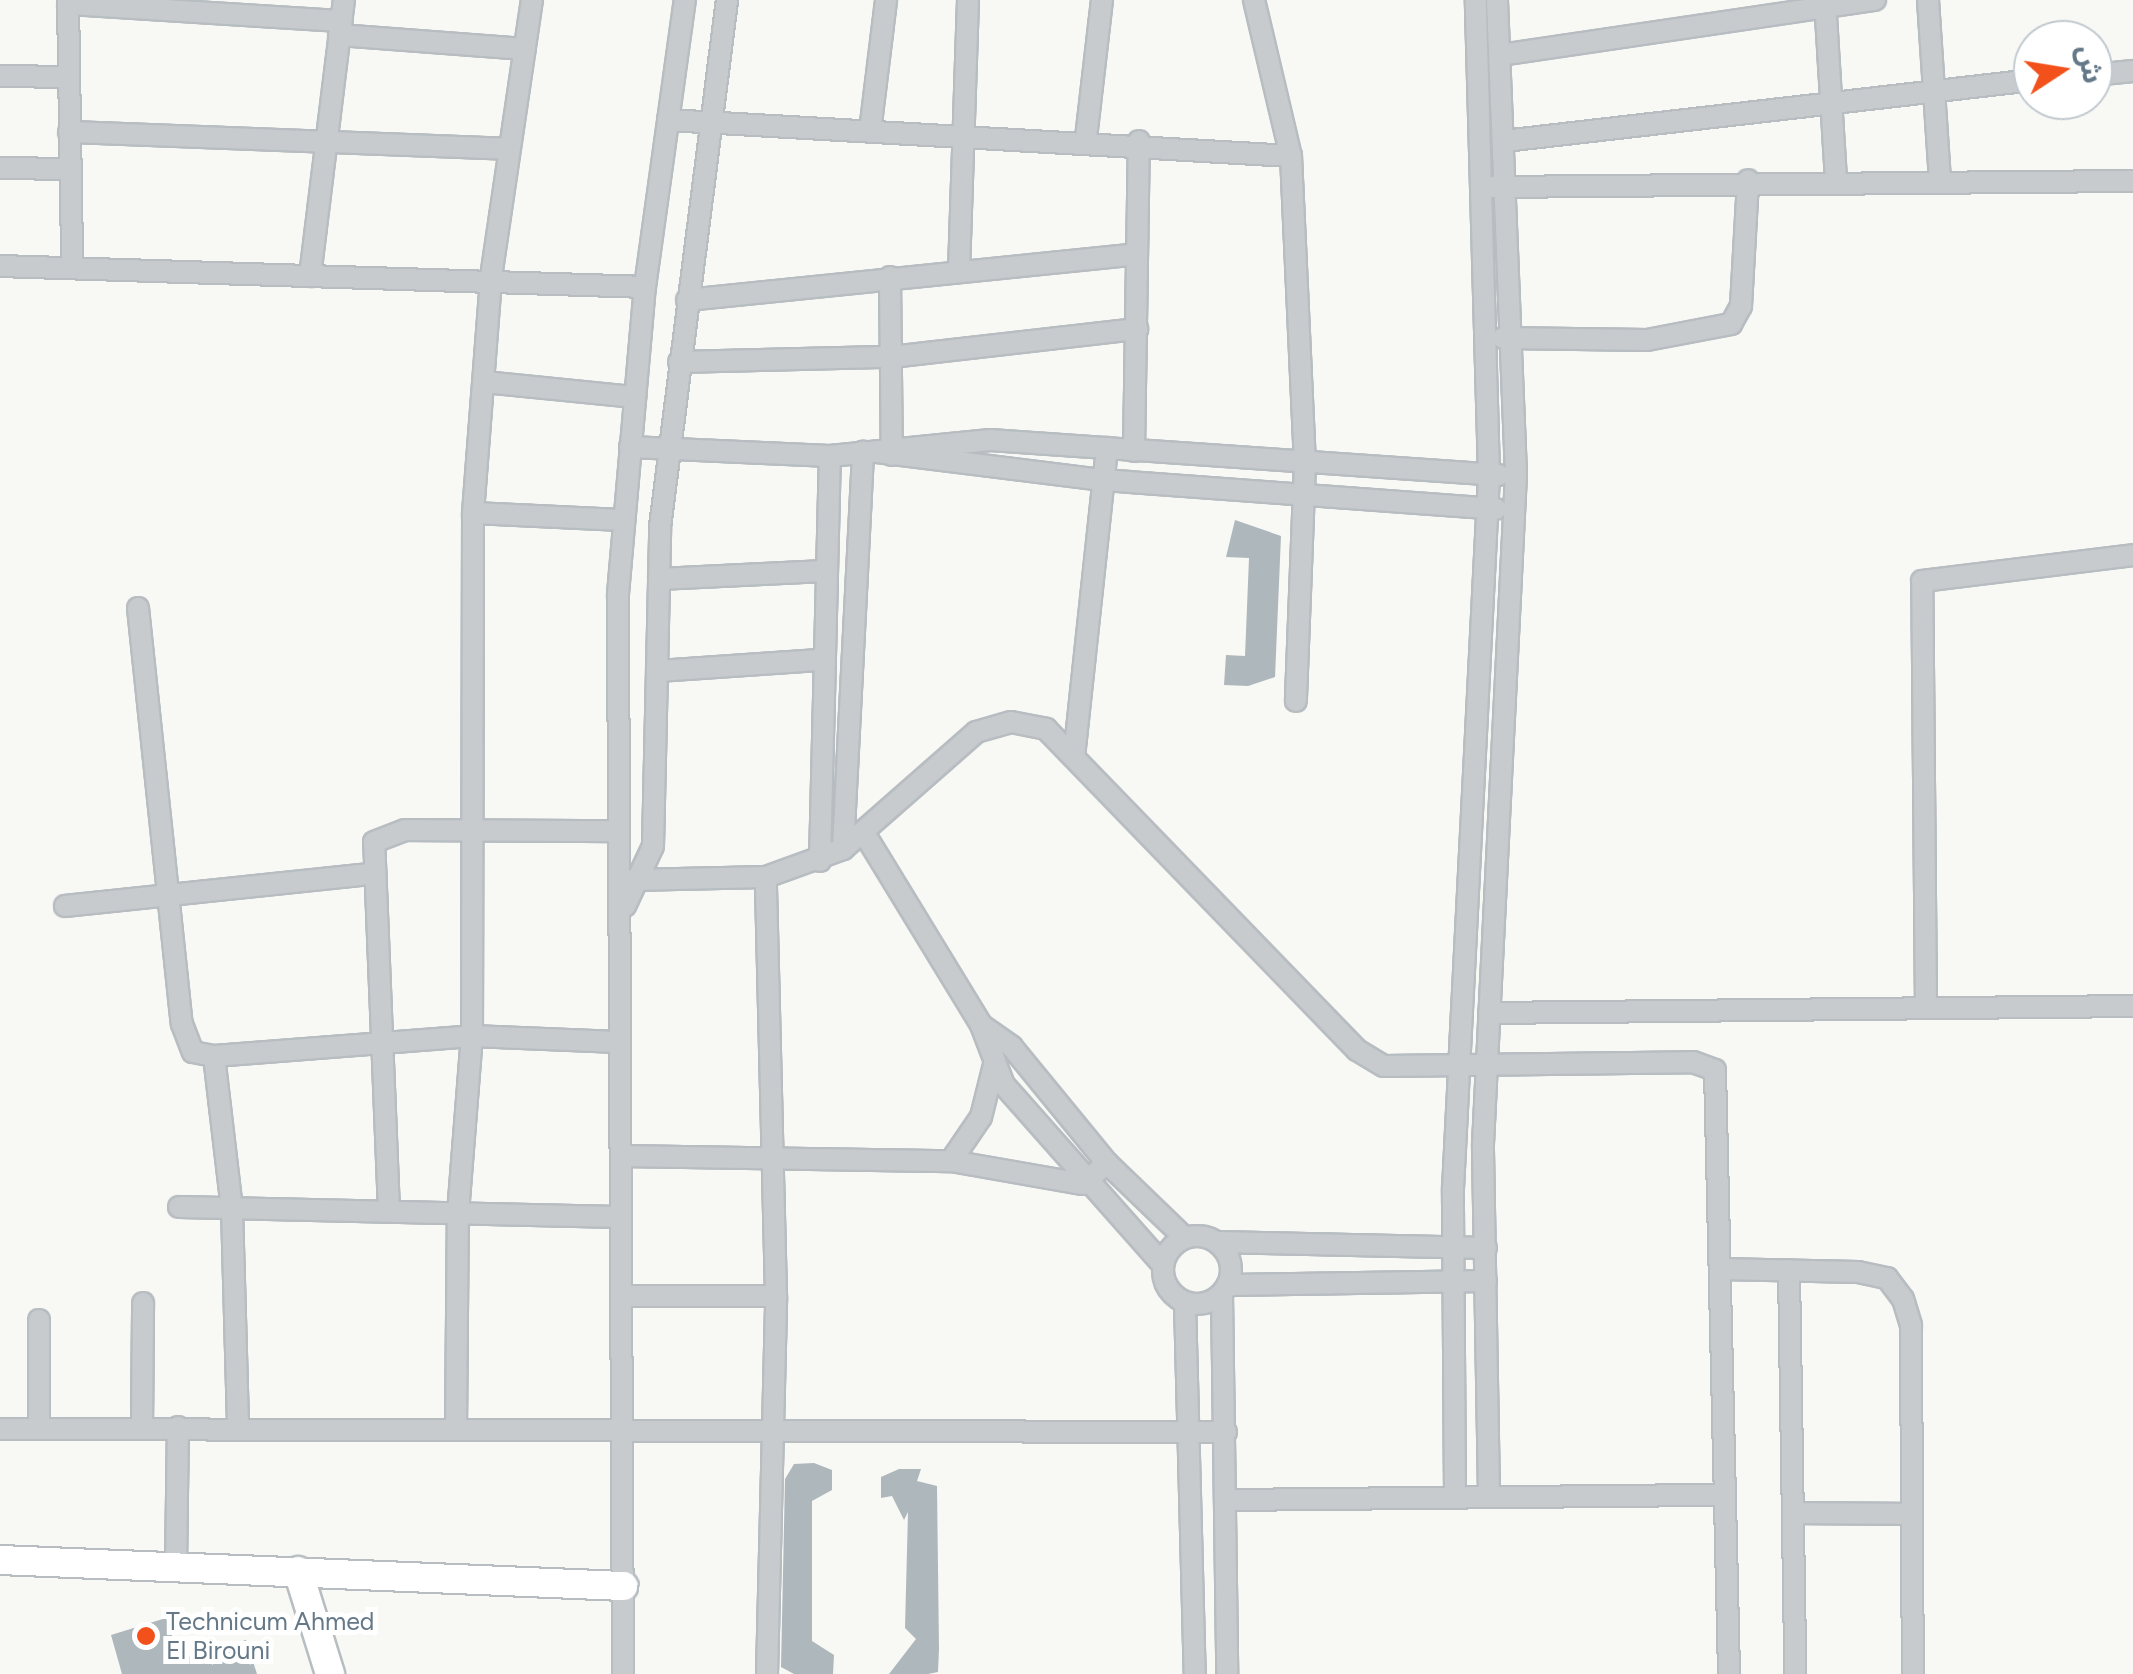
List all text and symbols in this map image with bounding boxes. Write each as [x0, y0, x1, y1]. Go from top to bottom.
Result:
north arrow [2013, 20, 2113, 120]
text: ش [2070, 42, 2111, 86]
place label: Technicum Ahmed El Birouni [166, 1607, 375, 1666]
marker: Technicum Ahmed El Birouni [135, 1625, 157, 1647]

